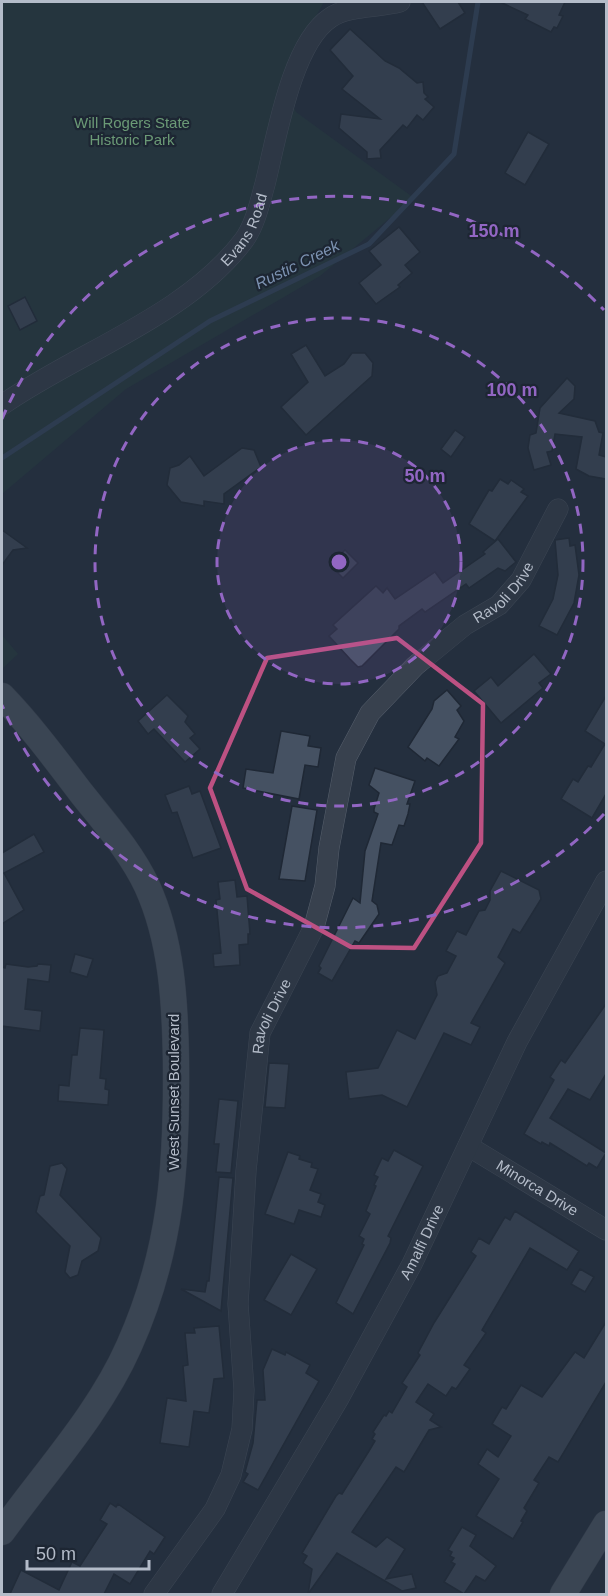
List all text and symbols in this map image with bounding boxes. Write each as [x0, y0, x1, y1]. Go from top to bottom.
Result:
park label: Will Rogers State Historic Park [74, 114, 190, 148]
street label: Evans Road [217, 191, 270, 269]
text: 150 m [468, 221, 520, 241]
water label: Rustic Creek [252, 236, 343, 292]
text: 100 m [486, 380, 538, 400]
text: 50 m [404, 466, 446, 486]
centre of rings [329, 552, 349, 572]
street label: Ravoli Drive [470, 559, 537, 626]
street label: Ravoli Drive [249, 976, 294, 1055]
street label: West Sunset Boulevard [165, 1014, 182, 1170]
street label: Minorca Drive [493, 1156, 581, 1219]
street label: Amalfi Drive [396, 1202, 447, 1282]
scale bar [27, 1533, 148, 1571]
text: 50 m [36, 1544, 76, 1564]

